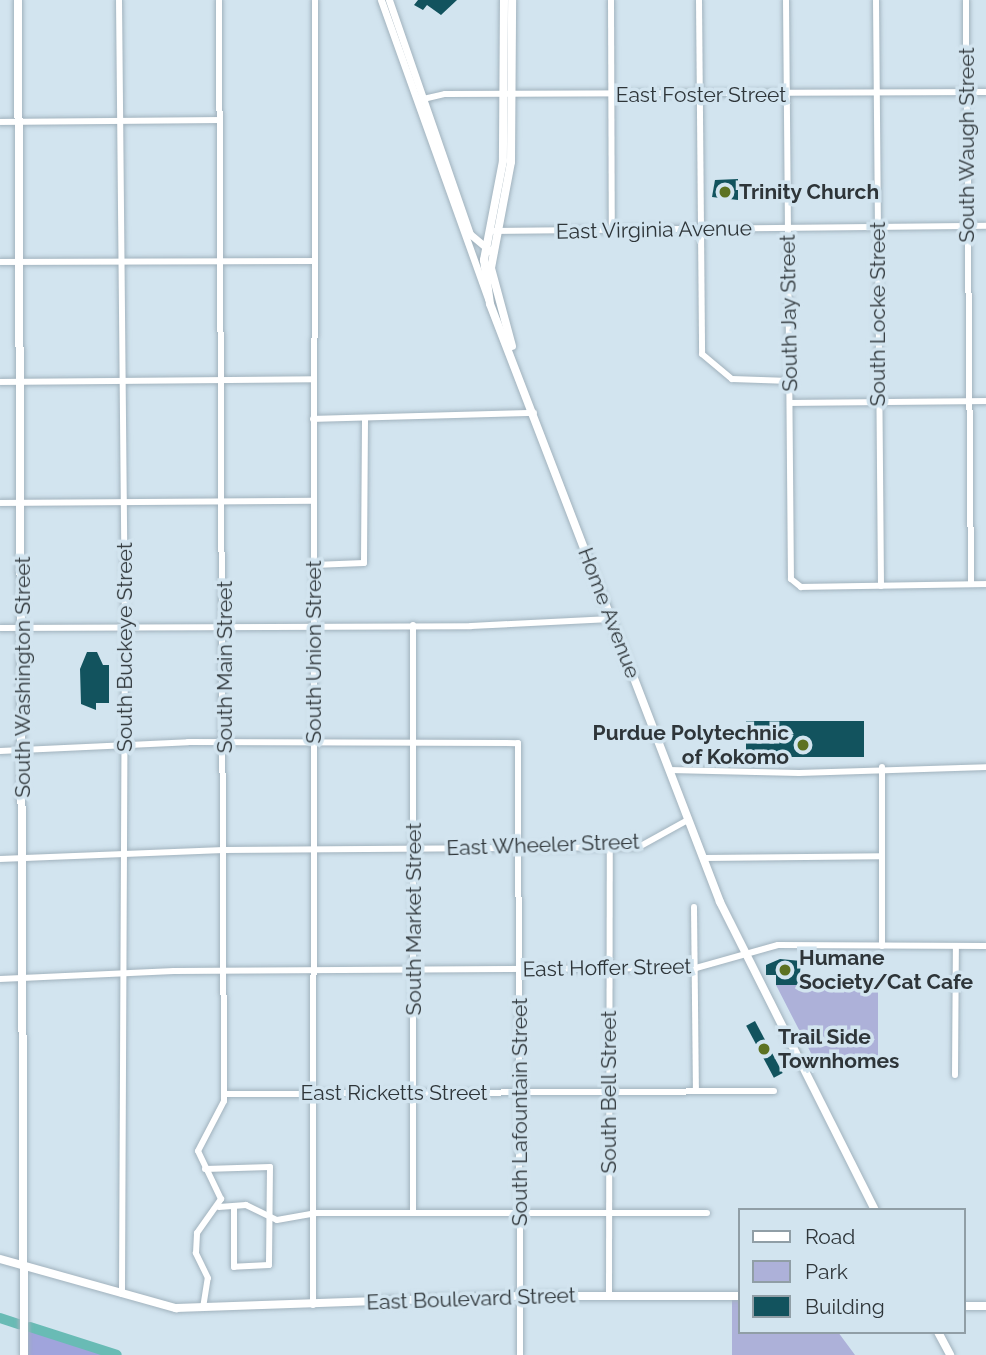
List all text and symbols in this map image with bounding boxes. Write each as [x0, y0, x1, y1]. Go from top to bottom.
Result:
street label: South Waugh Street [954, 47, 980, 243]
street label: East Foster Street [615, 82, 787, 108]
place label: Trinity Church [739, 179, 880, 205]
marker: Trinity Church [717, 184, 733, 200]
street label: East Virginia Avenue [555, 216, 753, 244]
street label: South Locke Street [865, 222, 891, 406]
street label: South Jay Street [775, 234, 803, 392]
street label: South Buckeye Street [112, 542, 138, 752]
street label: Home Avenue [572, 544, 646, 682]
street label: South Washington Street [10, 556, 36, 798]
street label: South Union Street [301, 560, 327, 744]
street label: South Main Street [212, 581, 238, 753]
place label: Purdue Polytechnic of Kokomo [593, 720, 789, 770]
marker: Purdue Polytechnic of Kokomo [795, 737, 811, 753]
street label: South Market Street [401, 823, 427, 1015]
street label: East Wheeler Street [445, 829, 641, 861]
place label: Humane Society/Cat Cafe [799, 945, 973, 995]
street label: East Hoffer Street [522, 954, 692, 982]
marker: Humane Society/Cat Cafe [777, 962, 793, 978]
street label: South Lafountain Street [507, 998, 533, 1226]
street label: South Bell Street [596, 1010, 622, 1174]
place label: Trail Side Townhomes [778, 1024, 899, 1074]
marker: Trail Side Townhomes [756, 1041, 772, 1057]
street label: East Ricketts Street [301, 1080, 487, 1106]
legend [738, 1208, 965, 1334]
text: Road [805, 1224, 855, 1249]
text: Park [805, 1259, 848, 1284]
street label: East Boulevard Street [366, 1283, 576, 1315]
text: Building [805, 1294, 885, 1319]

